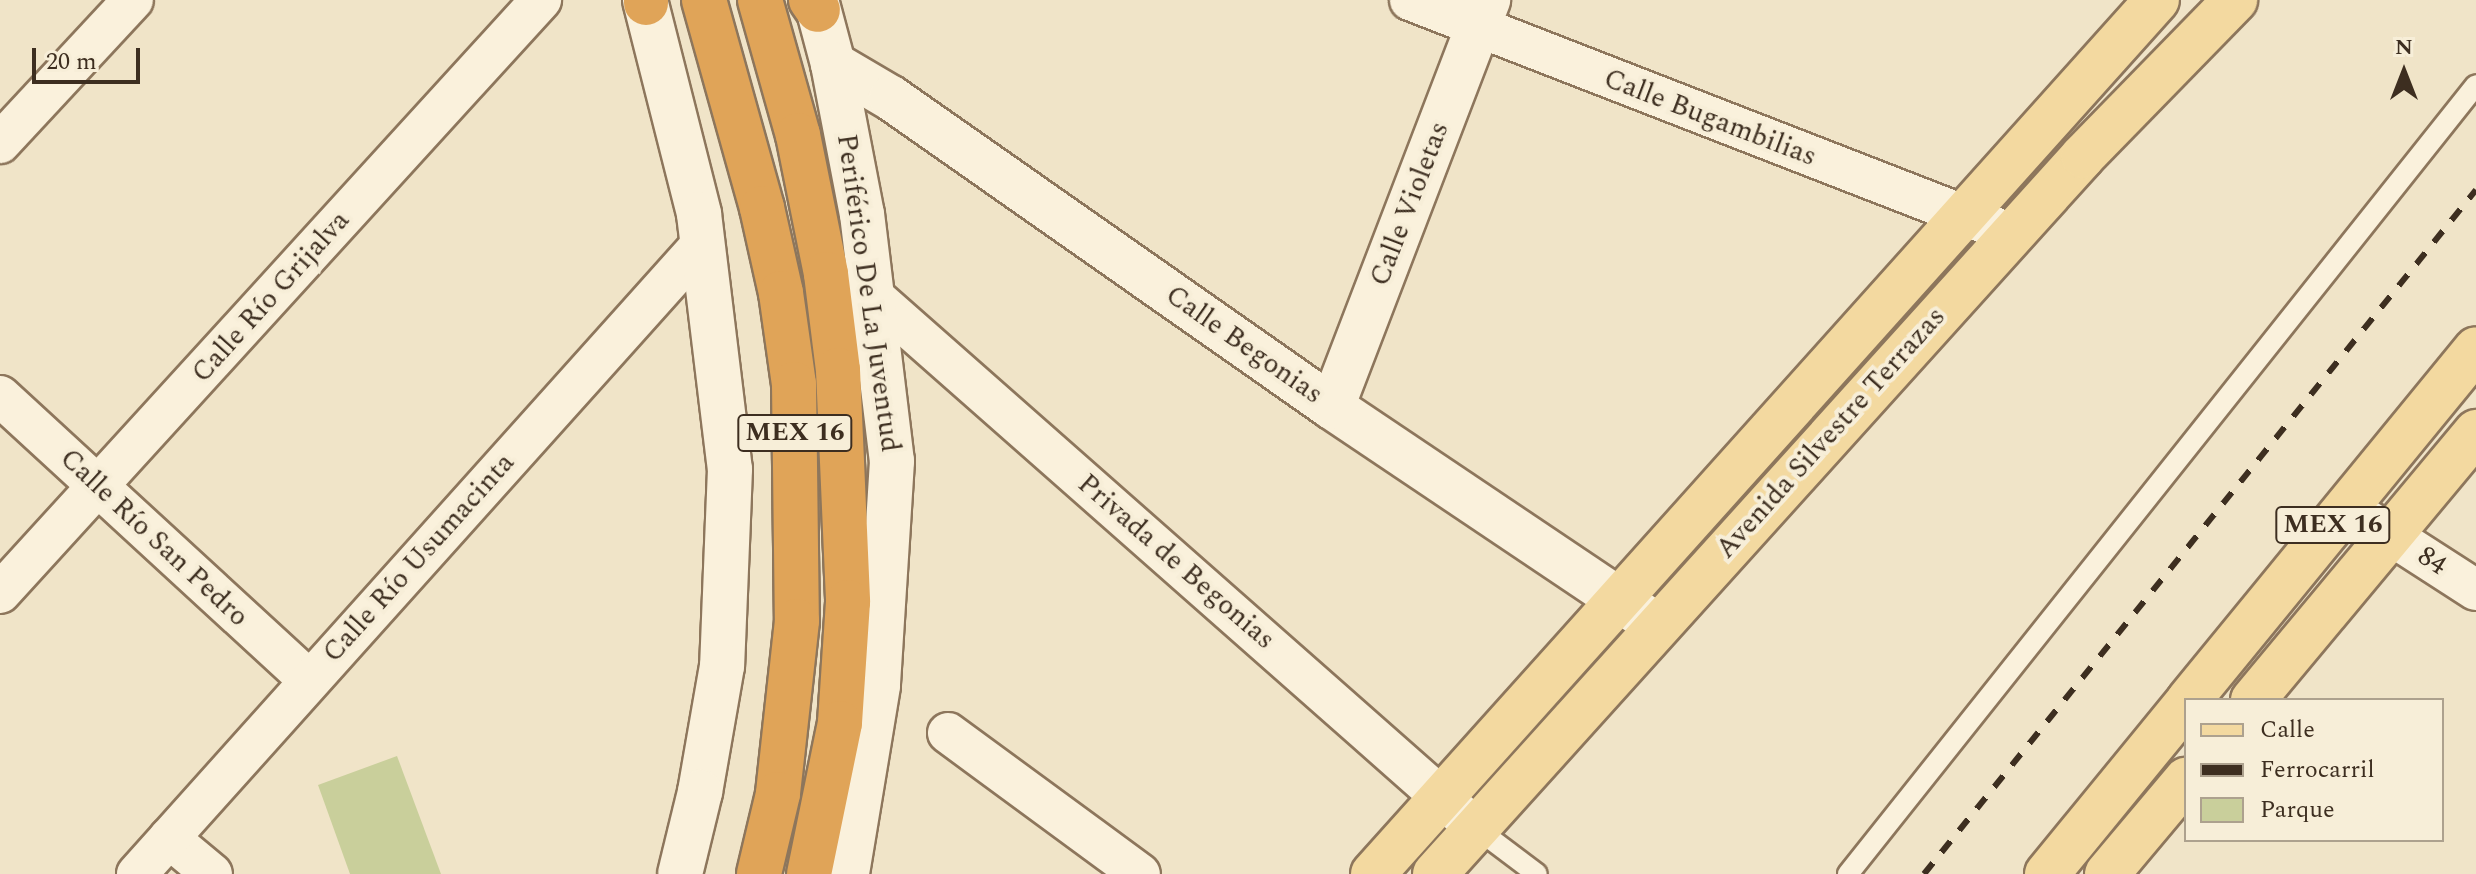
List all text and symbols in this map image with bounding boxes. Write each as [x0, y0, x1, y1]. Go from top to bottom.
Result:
text: N [2395, 31, 2413, 64]
scale bar [36, 32, 144, 82]
north arrow [2364, 32, 2444, 112]
text: 20 m [46, 44, 97, 80]
street label: Calle Bugambilias [1599, 62, 1821, 174]
street label: Calle Violetas [1363, 117, 1457, 291]
street label: Periférico De La Juventud [829, 132, 907, 454]
street label: Calle Río Grijalva [185, 204, 357, 390]
street label: Calle Begonias [1159, 278, 1329, 412]
street label: Avenida Silvestre Terrazas [1709, 300, 1953, 566]
road number: MEX 16 [737, 411, 853, 455]
street label: Calle Río San Pedro [53, 442, 255, 634]
street label: Calle Río Usumacinta [316, 446, 522, 670]
street label: Privada de Begonias [1071, 467, 1281, 657]
road number: MEX 16 [2275, 503, 2391, 547]
street label: 84 [2411, 539, 2453, 583]
legend [2184, 698, 2444, 842]
text: Calle [2260, 712, 2315, 748]
text: Ferrocarril [2260, 752, 2375, 788]
text: Parque [2260, 792, 2335, 828]

